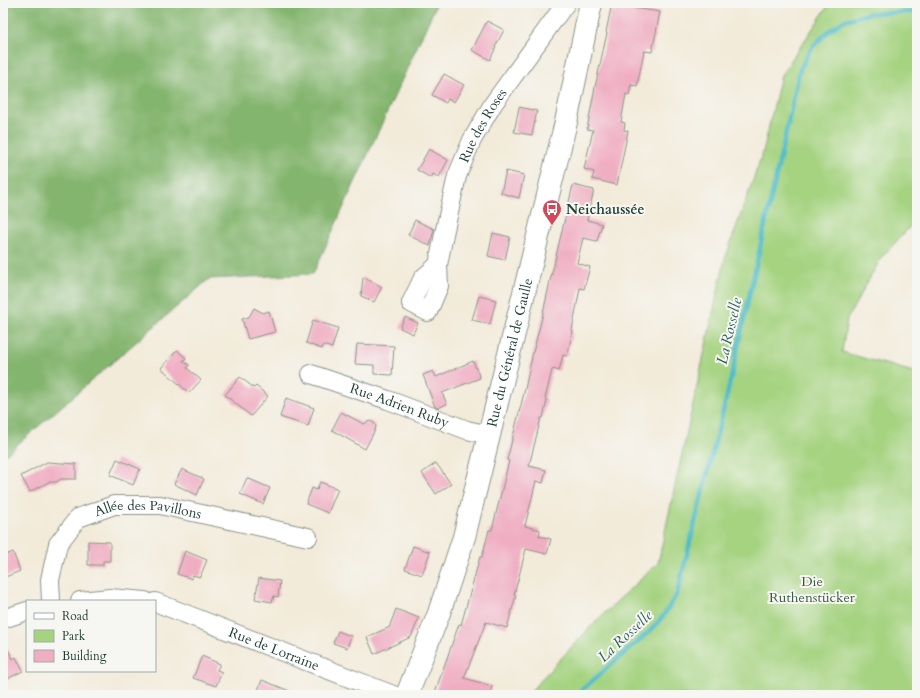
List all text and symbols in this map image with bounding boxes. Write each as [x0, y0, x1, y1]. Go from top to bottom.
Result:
street label: Rue des Roses [454, 84, 511, 165]
bus stop icon: Neichaussée [541, 198, 563, 226]
place label: Neichaussée [566, 200, 644, 219]
street label: Rue du Général de Gaulle [482, 276, 537, 429]
water label: La Rosselle [712, 296, 746, 366]
street label: Rue Adrien Ruby [348, 378, 453, 432]
street label: Allée des Pavillons [92, 495, 204, 523]
park label: Die Ruthenstücker [769, 572, 856, 607]
legend [26, 600, 156, 672]
water label: La Rosselle [593, 605, 657, 666]
text: Road [62, 608, 89, 624]
street label: Rue de Lorraine [226, 622, 322, 675]
text: Park [62, 628, 86, 644]
text: Building [62, 648, 107, 664]

